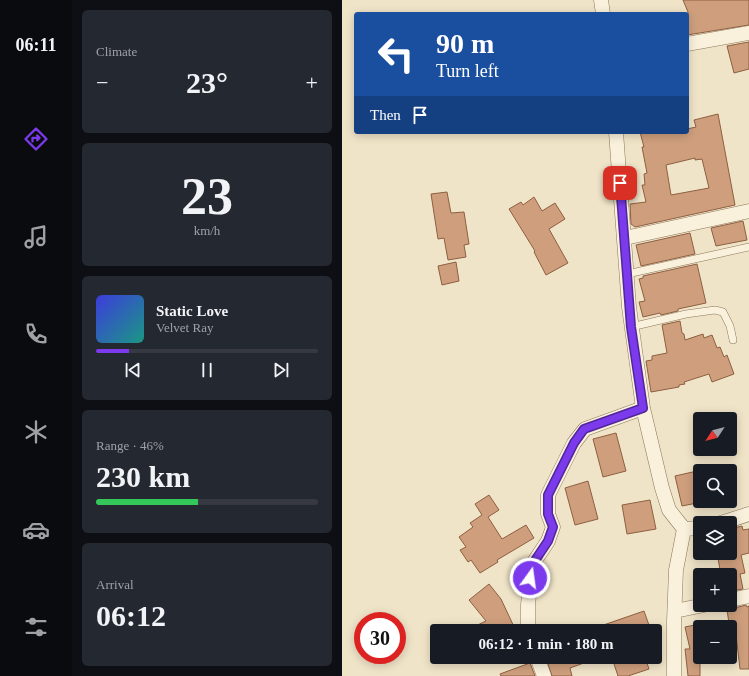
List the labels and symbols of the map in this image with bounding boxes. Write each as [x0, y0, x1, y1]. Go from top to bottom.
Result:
pin [603, 166, 637, 200]
north arrow [693, 412, 737, 456]
position arrow [509, 557, 551, 599]
speed limit sign: 30 [354, 612, 406, 664]

